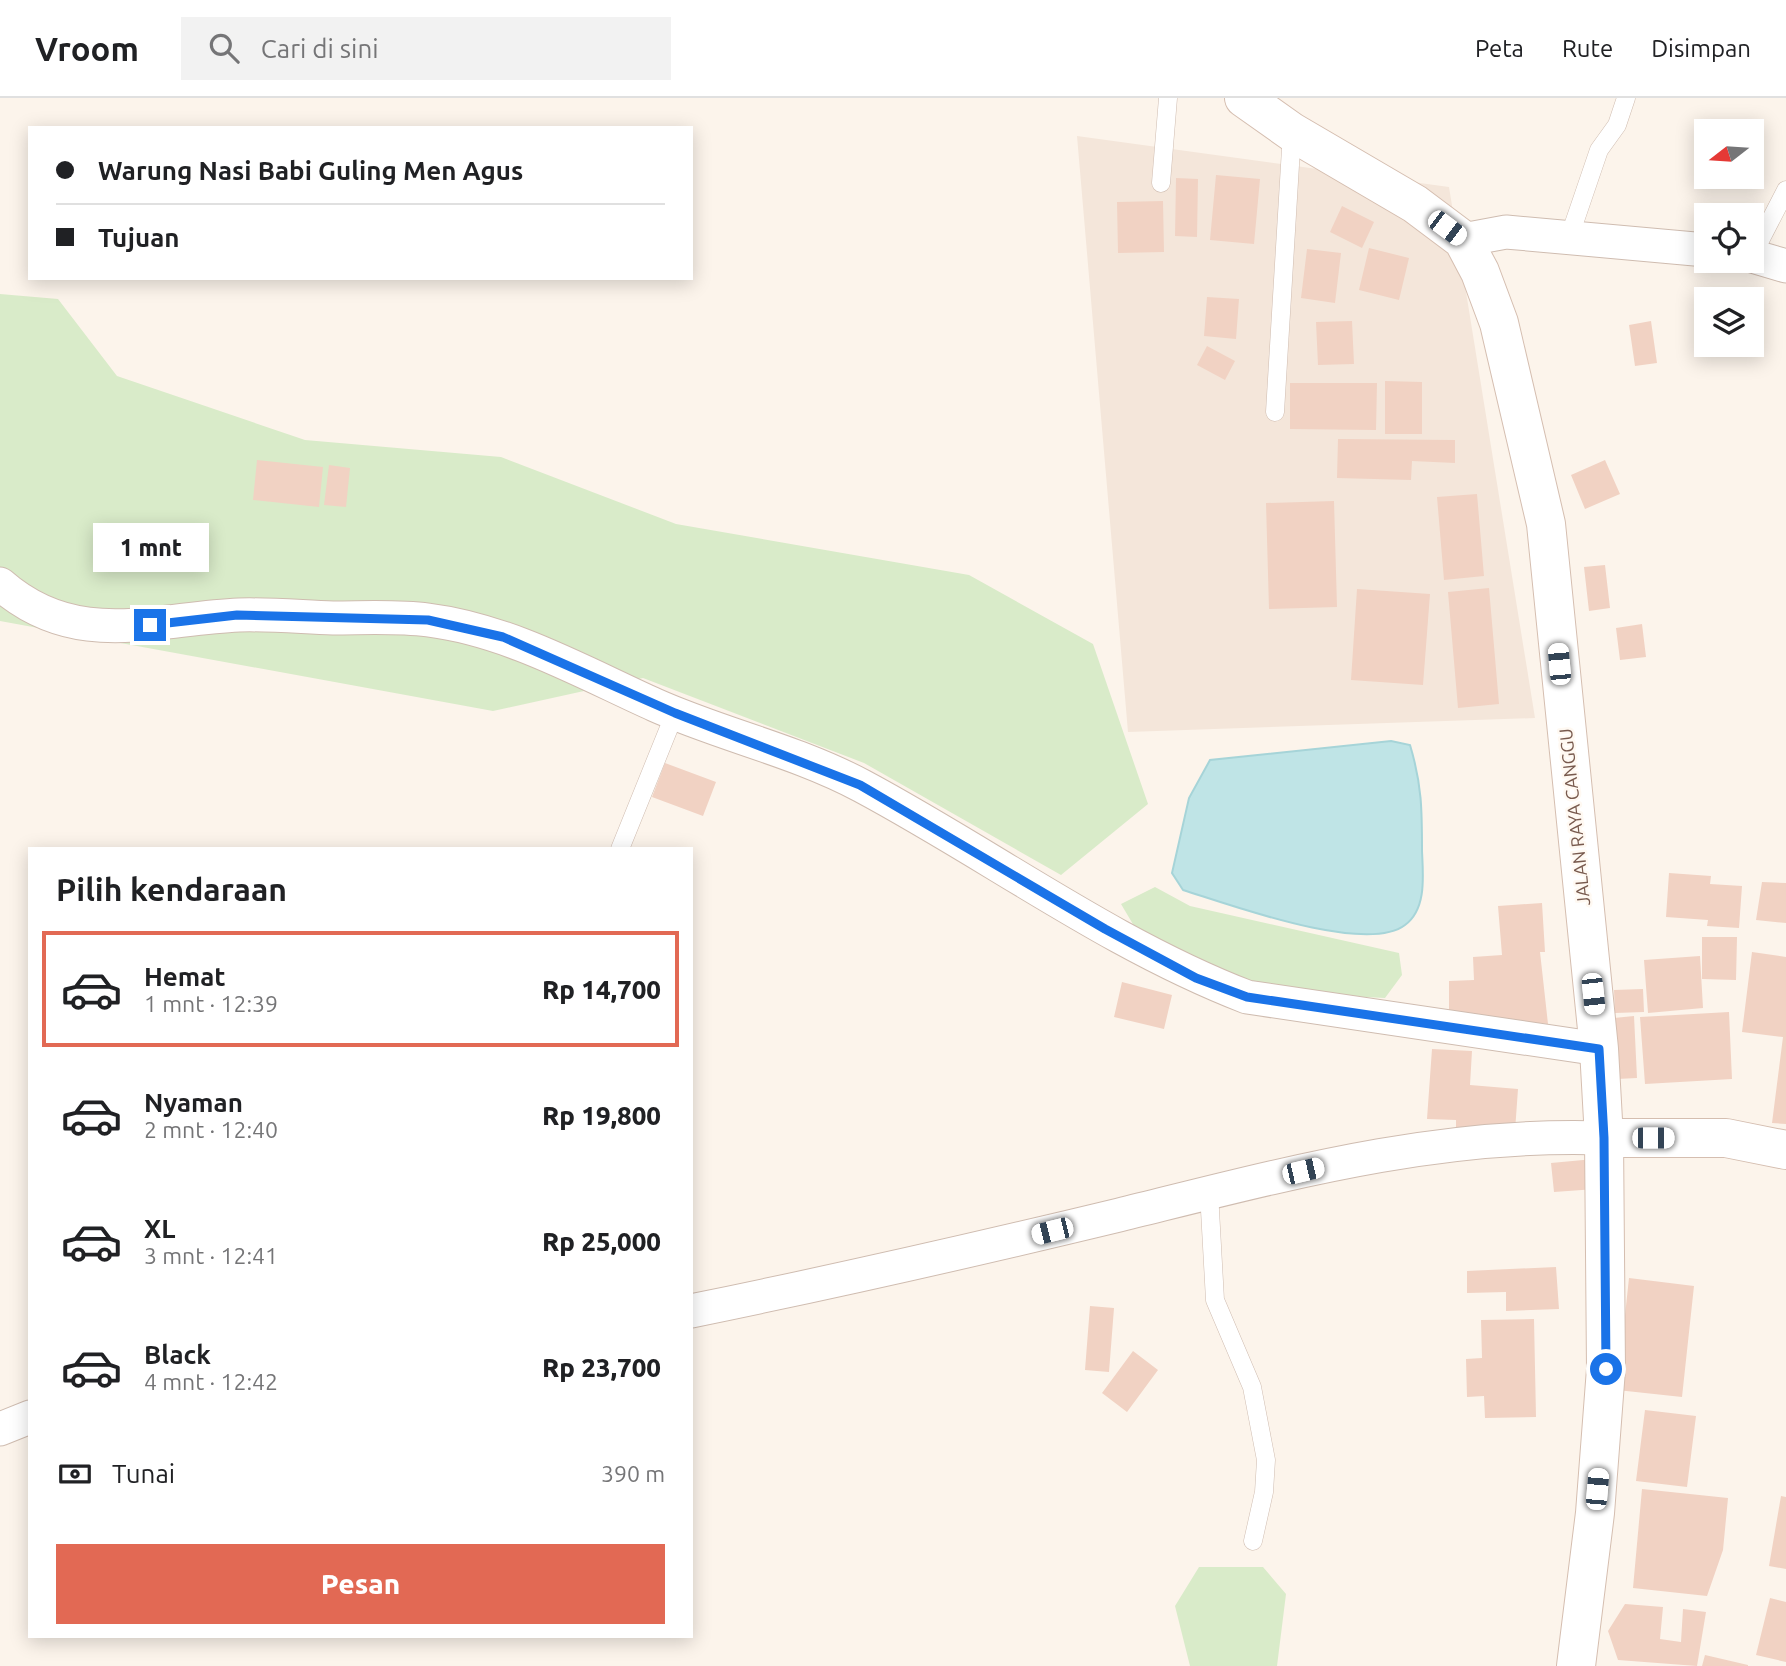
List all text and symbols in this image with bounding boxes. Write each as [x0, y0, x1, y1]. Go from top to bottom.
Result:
search box [181, 17, 671, 80]
icon: search [205, 29, 243, 67]
text: Vroom [35, 30, 139, 67]
text: Cari di sini [261, 34, 379, 63]
text: Peta [1475, 35, 1524, 62]
text: Rute [1562, 35, 1613, 62]
text: Disimpan [1651, 35, 1751, 62]
north arrow [1694, 119, 1764, 189]
map controls [1694, 119, 1764, 357]
text: Warung Nasi Babi Guling Men Agus [98, 156, 523, 185]
button: locate [1694, 203, 1764, 273]
car [1424, 207, 1471, 249]
text: Tujuan [98, 223, 179, 252]
button: layers [1694, 287, 1764, 357]
callout: 1 mnt [92, 524, 208, 573]
text: 1 mnt [120, 535, 182, 560]
route end [134, 609, 166, 641]
car [1547, 642, 1572, 686]
street label: JALAN RAYA CANGGU [1555, 727, 1593, 907]
text: Pilih kendaraan [56, 871, 287, 907]
icon: car [60, 958, 123, 1021]
text: Hemat [144, 962, 226, 991]
car [1581, 972, 1606, 1016]
text: Rp 14,700 [542, 975, 661, 1004]
text: 1 mnt · 12:39 [144, 991, 278, 1016]
icon: car [60, 1084, 123, 1147]
text: Nyaman [144, 1088, 243, 1117]
text: Rp 19,800 [542, 1101, 661, 1130]
text: 2 mnt · 12:40 [144, 1117, 278, 1142]
car [1633, 1128, 1675, 1149]
car [1281, 1156, 1326, 1186]
icon: car [60, 1210, 123, 1273]
text: XL [144, 1214, 175, 1243]
car [1030, 1216, 1075, 1246]
text: Rp 25,000 [542, 1227, 661, 1256]
text: 3 mnt · 12:41 [144, 1243, 278, 1268]
icon: car [60, 1336, 123, 1399]
text: Black [144, 1340, 211, 1369]
text: Rp 23,700 [542, 1353, 661, 1382]
route start [1590, 1353, 1622, 1385]
text: 4 mnt · 12:42 [144, 1369, 278, 1394]
icon: cash [56, 1455, 94, 1493]
text: Tunai [112, 1459, 175, 1488]
text: 390 m [601, 1461, 665, 1486]
car [1585, 1467, 1610, 1511]
button: Pesan [56, 1544, 665, 1624]

